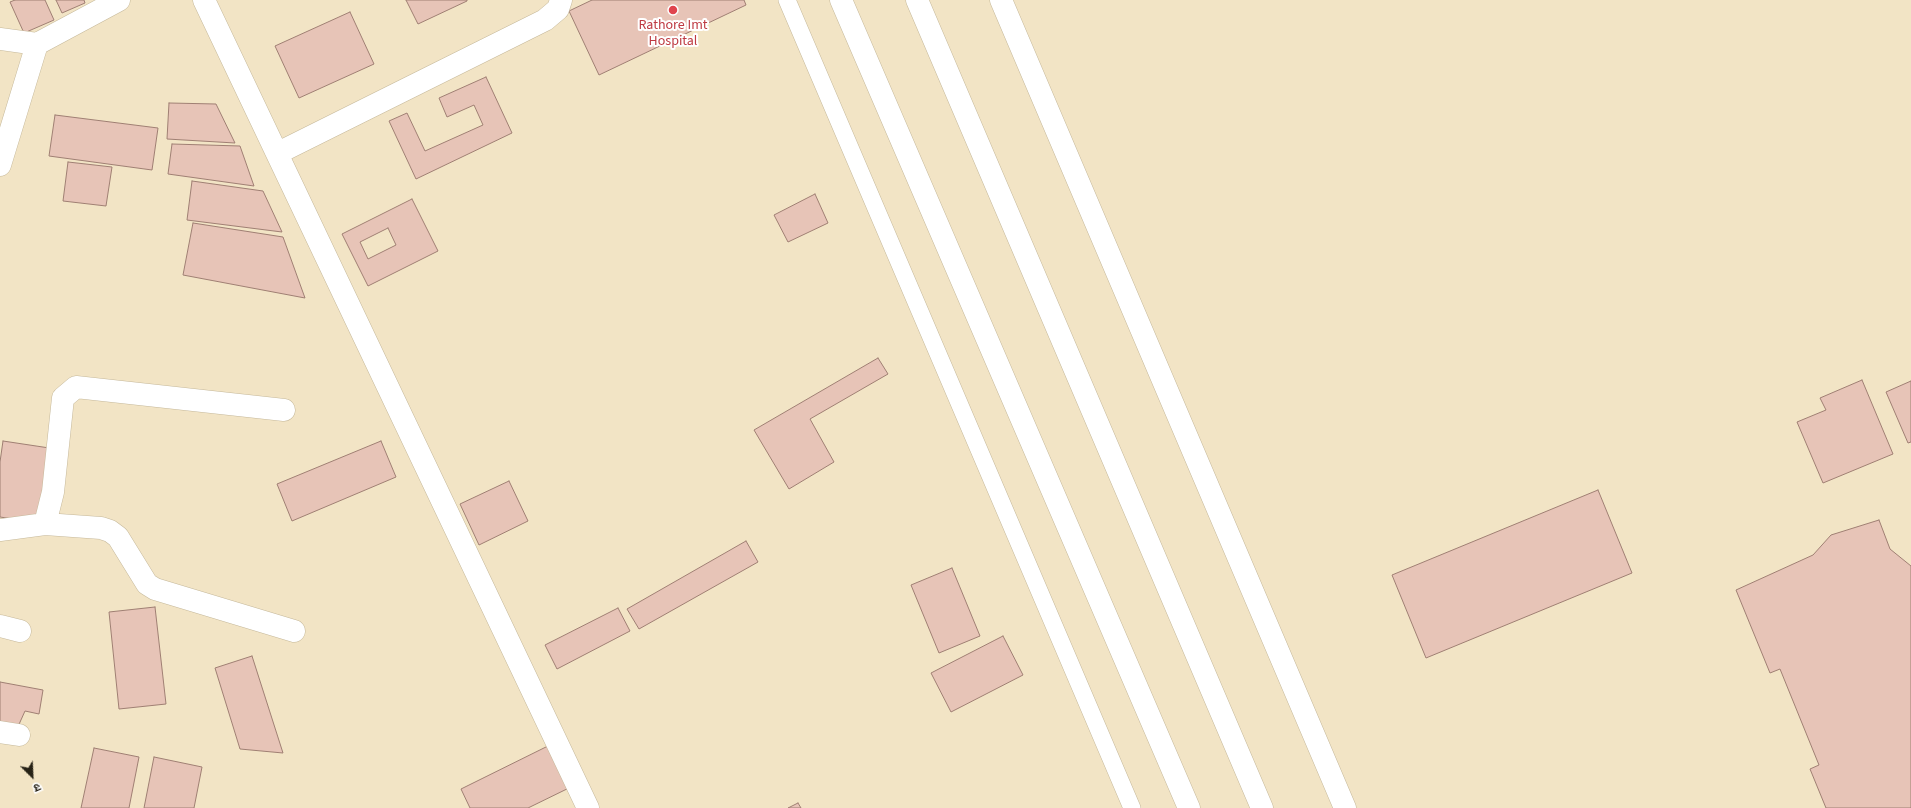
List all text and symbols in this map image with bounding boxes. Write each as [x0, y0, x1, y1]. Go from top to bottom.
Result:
marker: Rathore Imt Hospital [667, 4, 679, 16]
place label: Rathore Imt Hospital [638, 18, 708, 50]
north arrow [12, 756, 52, 796]
text: उ [31, 779, 43, 796]

